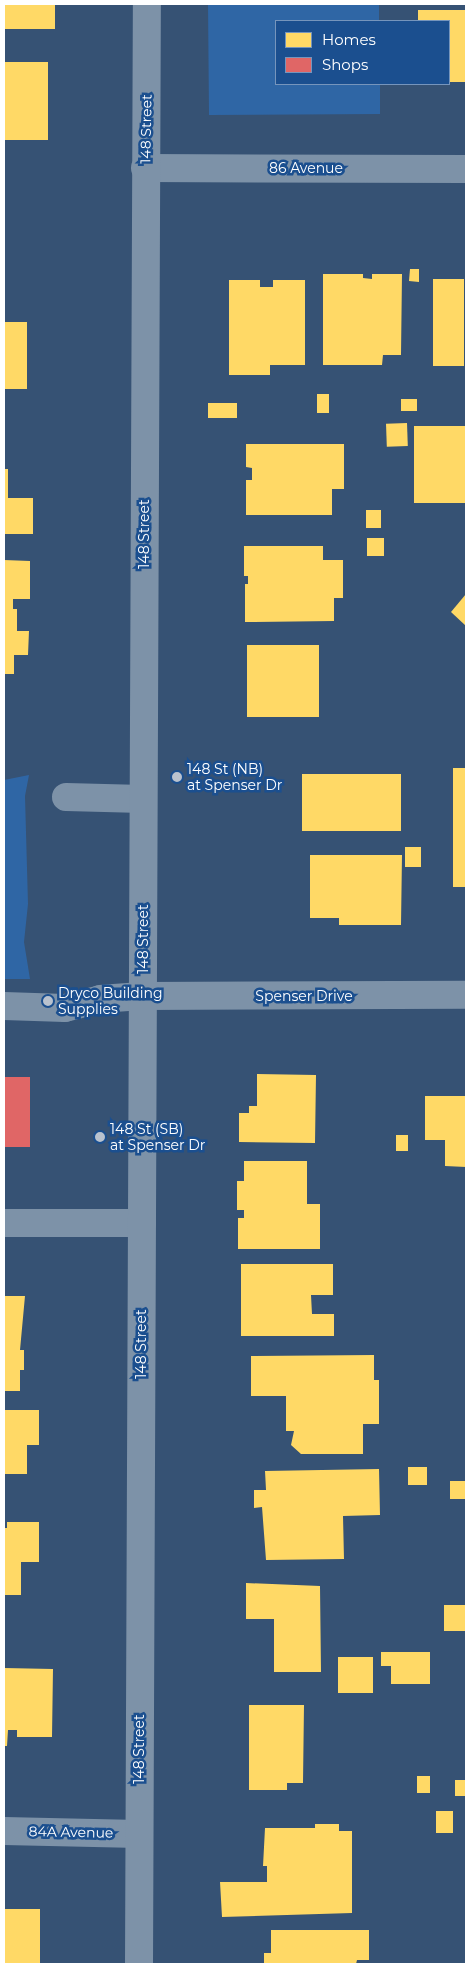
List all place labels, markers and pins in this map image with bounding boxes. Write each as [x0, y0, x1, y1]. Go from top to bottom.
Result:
place label: 148 St (NB) at Spenser Dr [187, 761, 282, 794]
marker: 148 St (NB) at Spenser Dr [171, 771, 183, 783]
place label: Dryco Building Supplies [58, 985, 162, 1018]
marker: Dryco Building Supplies [42, 995, 54, 1007]
place label: 148 St (SB) at Spenser Dr [110, 1121, 205, 1154]
marker: 148 St (SB) at Spenser Dr [94, 1131, 106, 1143]

